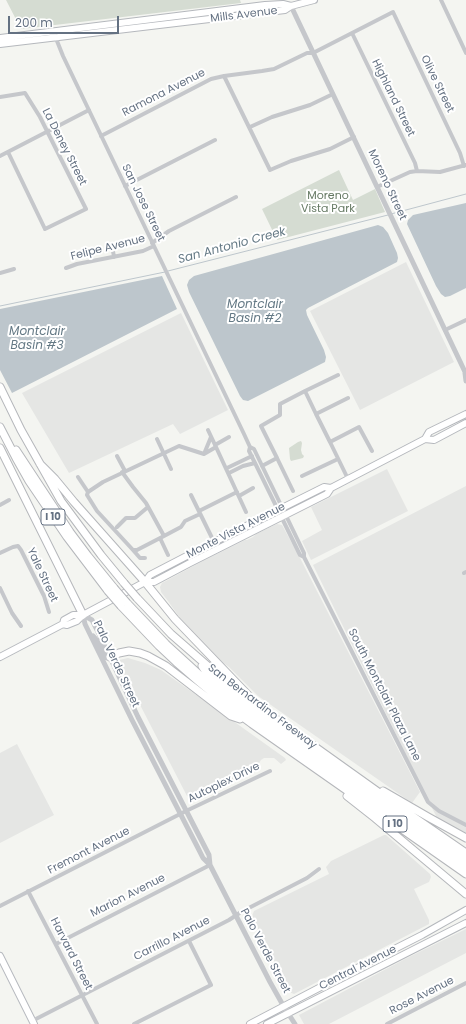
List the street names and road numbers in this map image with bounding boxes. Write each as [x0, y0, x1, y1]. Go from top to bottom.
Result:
street label: Mills Avenue [210, 4, 278, 26]
street label: Olive Street [417, 53, 457, 115]
street label: Highland Street [369, 57, 417, 139]
street label: Ramona Avenue [120, 66, 208, 120]
street label: La Deney Street [39, 106, 89, 188]
street label: Moreno Street [365, 147, 409, 223]
street label: San Jose Street [119, 162, 167, 244]
street label: Felipe Avenue [69, 232, 147, 264]
street label: Monte Vista Avenue [184, 500, 288, 562]
road number: I 10 [41, 509, 65, 525]
street label: Yale Street [24, 546, 60, 604]
street label: Palo Verde Street [90, 619, 142, 709]
street label: South Montclair Plaza Lane [345, 627, 423, 763]
street label: San Bernardino Freeway [205, 662, 319, 752]
street label: Autoplex Drive [186, 760, 262, 806]
road number: I 10 [383, 816, 407, 832]
street label: Fremont Avenue [46, 825, 132, 877]
street label: Marion Avenue [88, 871, 168, 921]
street label: Palo Verde Street [237, 906, 293, 996]
street label: Carrillo Avenue [132, 914, 212, 964]
street label: Harvard Street [47, 916, 95, 992]
street label: Central Avenue [317, 943, 399, 993]
street label: Rose Avenue [388, 974, 456, 1018]

